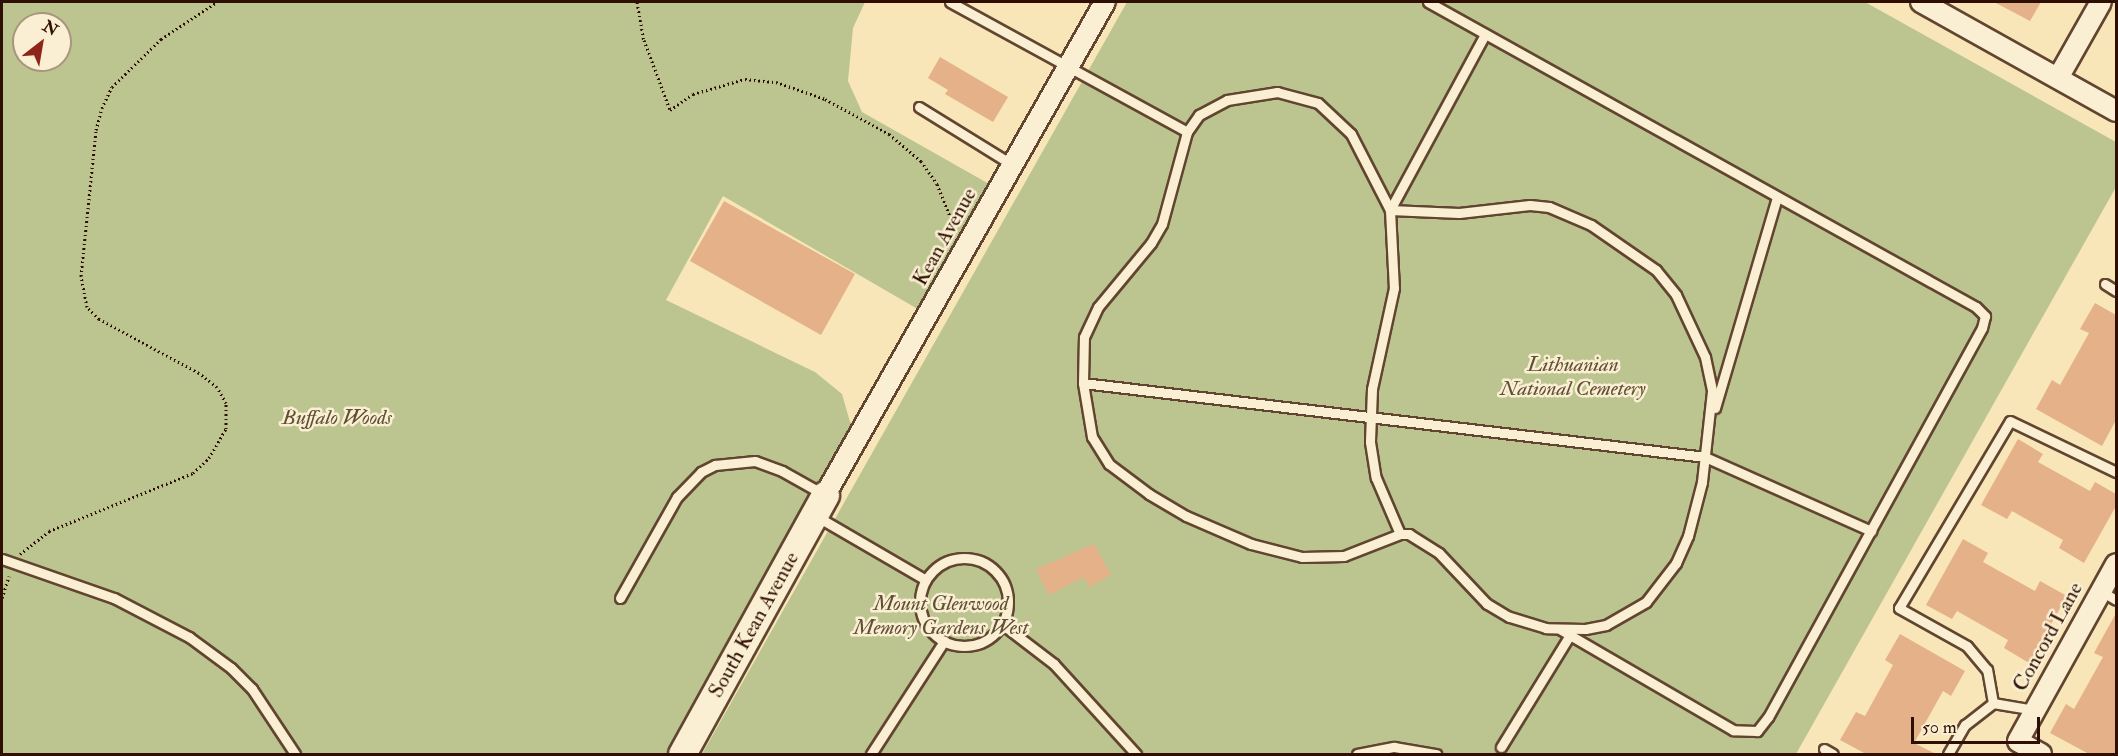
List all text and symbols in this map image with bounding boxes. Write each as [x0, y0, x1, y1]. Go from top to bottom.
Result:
north arrow [12, 12, 72, 72]
text: N [39, 16, 62, 41]
street label: Kean Avenue [908, 184, 982, 290]
park label: Lithuanian National Cemetery [1500, 352, 1646, 402]
park label: Buffalo Woods [282, 405, 392, 431]
street label: South Kean Avenue [704, 548, 804, 702]
street label: Concord Lane [2008, 578, 2088, 696]
park label: Mount Glenwood Memory Gardens West [854, 591, 1028, 641]
scale bar [1914, 705, 2043, 743]
text: 50 m [1922, 716, 1957, 739]

